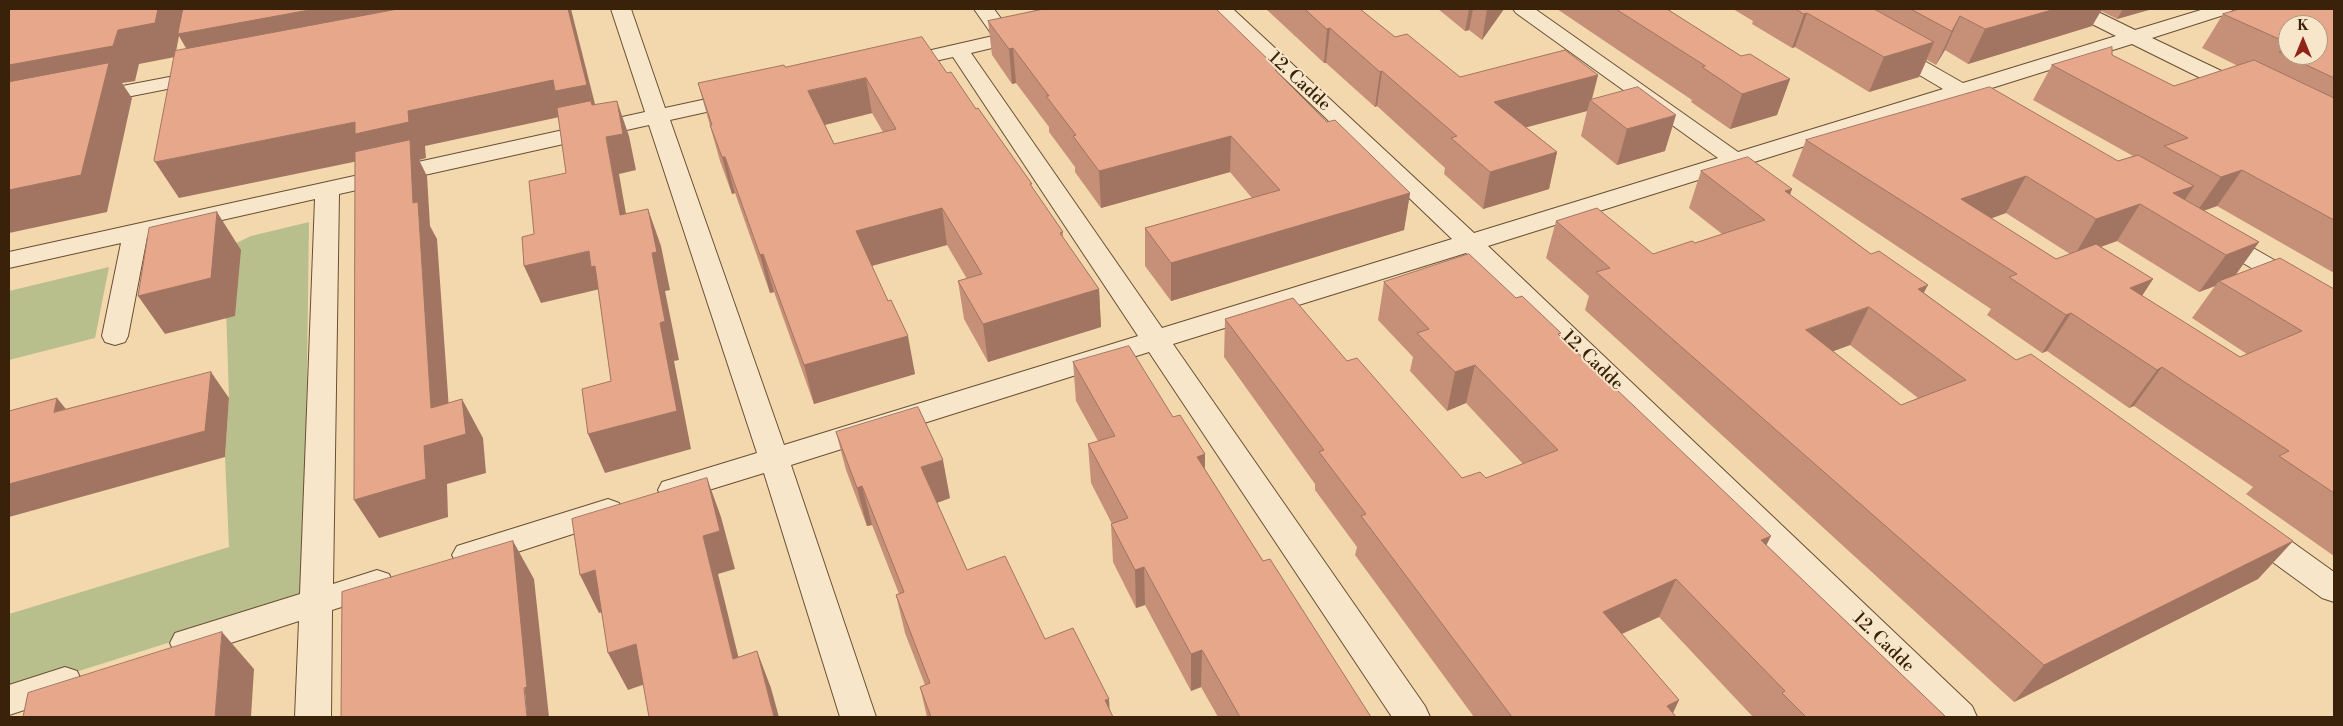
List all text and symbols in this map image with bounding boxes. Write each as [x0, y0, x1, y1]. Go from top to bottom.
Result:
north arrow [2278, 15, 2328, 65]
text: K [2297, 17, 2309, 35]
street label: 12. Cadde [1263, 48, 1335, 116]
street label: 12. Cadde [1557, 326, 1627, 396]
street label: 12. Cadde [1848, 608, 1918, 678]

